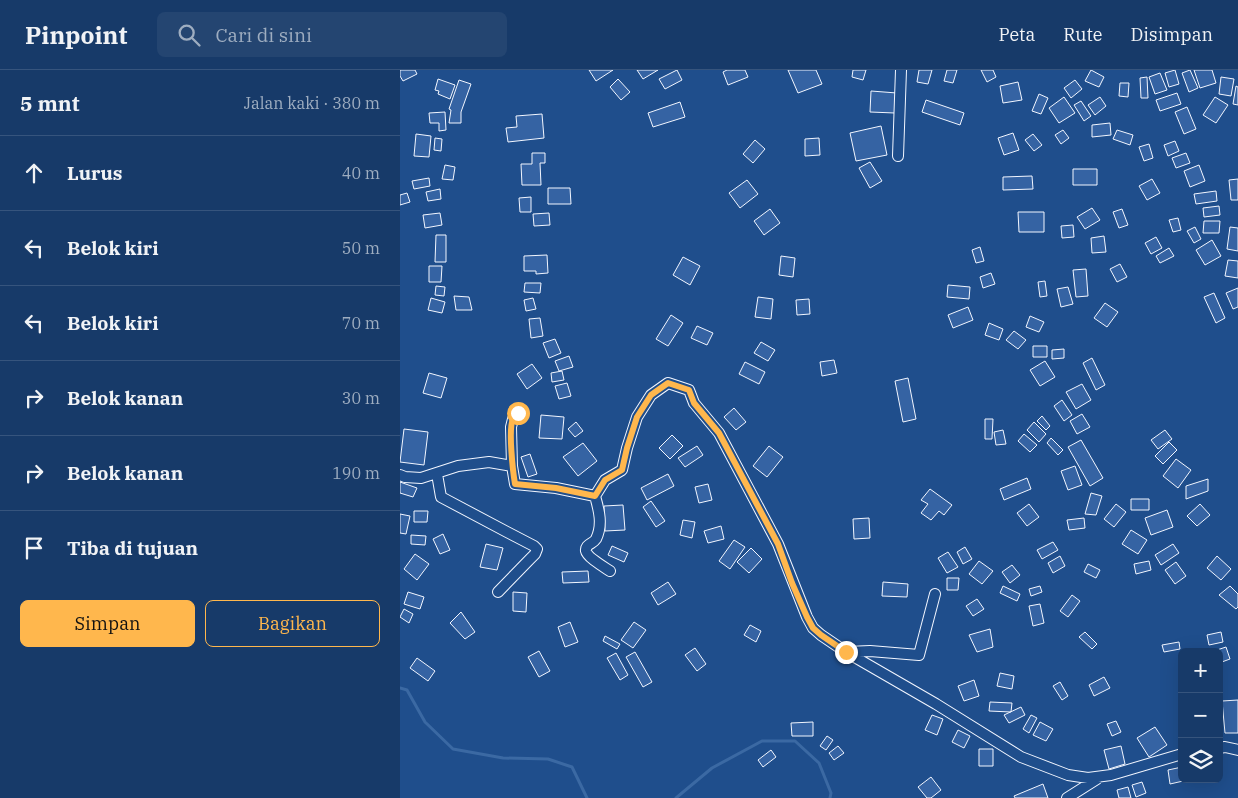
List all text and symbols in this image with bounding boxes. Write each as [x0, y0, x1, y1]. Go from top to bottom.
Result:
search box [157, 12, 507, 57]
text: Pinpoint [25, 19, 127, 51]
icon: search [175, 21, 203, 49]
text: Cari di sini [215, 23, 312, 47]
text: Peta [999, 23, 1035, 46]
text: Rute [1063, 23, 1102, 46]
text: Disimpan [1130, 23, 1213, 46]
text: 5 mnt [20, 89, 80, 117]
text: Jalan kaki · 380 m [244, 93, 380, 113]
icon: ahead [20, 159, 48, 187]
text: Lurus [67, 161, 122, 185]
text: 40 m [342, 163, 380, 183]
icon: left [20, 234, 48, 262]
text: Belok kiri [67, 236, 159, 260]
text: 50 m [342, 238, 380, 258]
icon: left [20, 309, 48, 337]
text: Belok kiri [67, 311, 159, 335]
text: 70 m [342, 313, 380, 333]
icon: right [20, 384, 48, 412]
text: Belok kanan [67, 386, 183, 410]
text: 30 m [342, 388, 380, 408]
route start [507, 402, 530, 425]
icon: right [20, 459, 48, 487]
text: Belok kanan [67, 461, 183, 485]
text: 190 m [332, 463, 380, 483]
icon: arrive [20, 534, 48, 562]
text: Tiba di tujuan [67, 536, 198, 560]
button: Simpan [20, 600, 195, 647]
button: Bagikan [205, 600, 380, 647]
route end [835, 641, 858, 664]
map controls [1178, 648, 1223, 783]
button: + [1178, 648, 1223, 693]
button: − [1178, 693, 1223, 738]
button: layers [1178, 738, 1223, 783]

